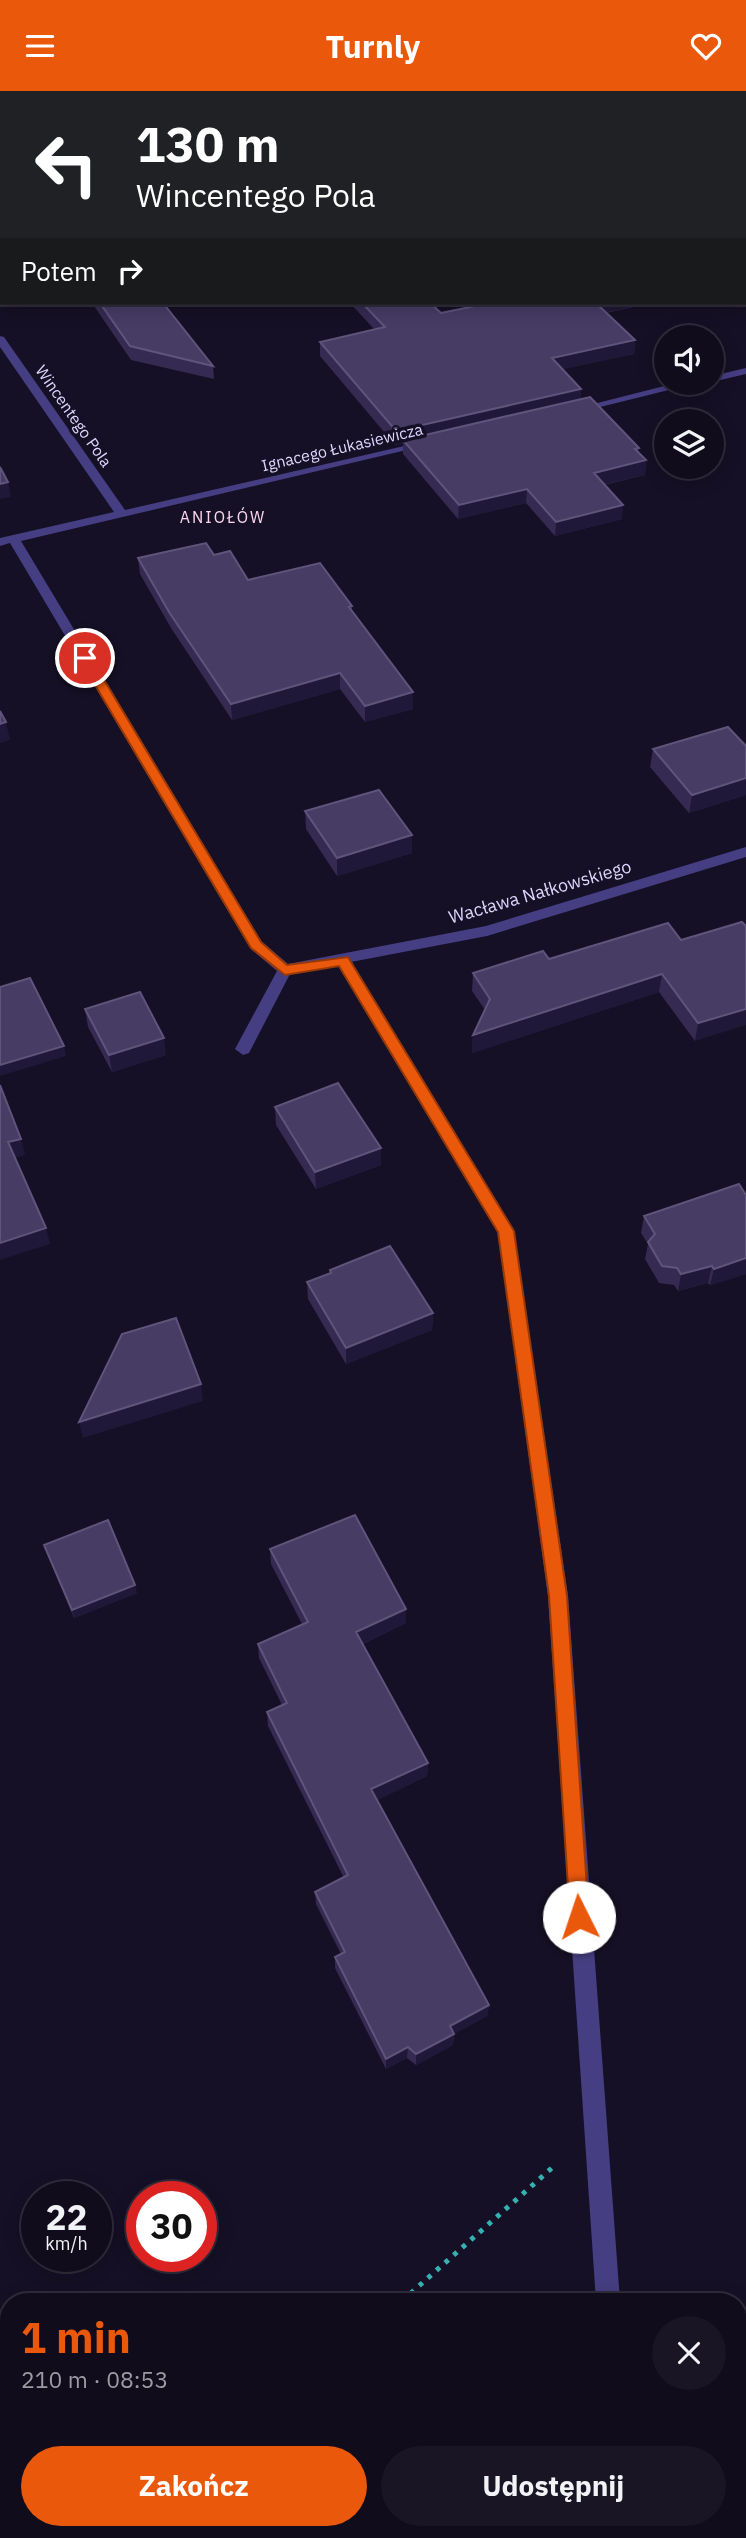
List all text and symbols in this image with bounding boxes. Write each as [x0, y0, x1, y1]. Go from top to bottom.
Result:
text: Turnly [326, 25, 420, 67]
icon: menu [21, 27, 59, 65]
icon: heart [687, 27, 725, 65]
text: 130 m [136, 112, 280, 175]
icon: left [21, 119, 112, 210]
text: Wincentego Pola [136, 174, 376, 216]
icon: right [111, 252, 149, 290]
text: Potem [21, 254, 97, 288]
map controls [654, 325, 724, 479]
button: sound [654, 325, 724, 395]
street label: Wincentego Pola [31, 361, 117, 471]
button: layers [654, 409, 724, 479]
street label: Ignacego Łukasiewicza [259, 419, 425, 475]
district label: ANIOŁÓW [180, 506, 266, 527]
pin [55, 628, 115, 688]
icon: arrive [66, 639, 104, 677]
street label: Wacława Nałkowskiego [446, 854, 634, 929]
position arrow [542, 1880, 616, 1954]
speed limit sign: 30 [126, 2181, 217, 2272]
text: 22 [45, 2194, 88, 2240]
text: km/h [45, 2232, 88, 2255]
text: 1 min [21, 2310, 131, 2365]
button: close [652, 2316, 726, 2390]
text: 210 m · 08:53 [21, 2364, 168, 2394]
button: Zakończ [21, 2446, 367, 2526]
button: Udostępnij [381, 2446, 726, 2526]

